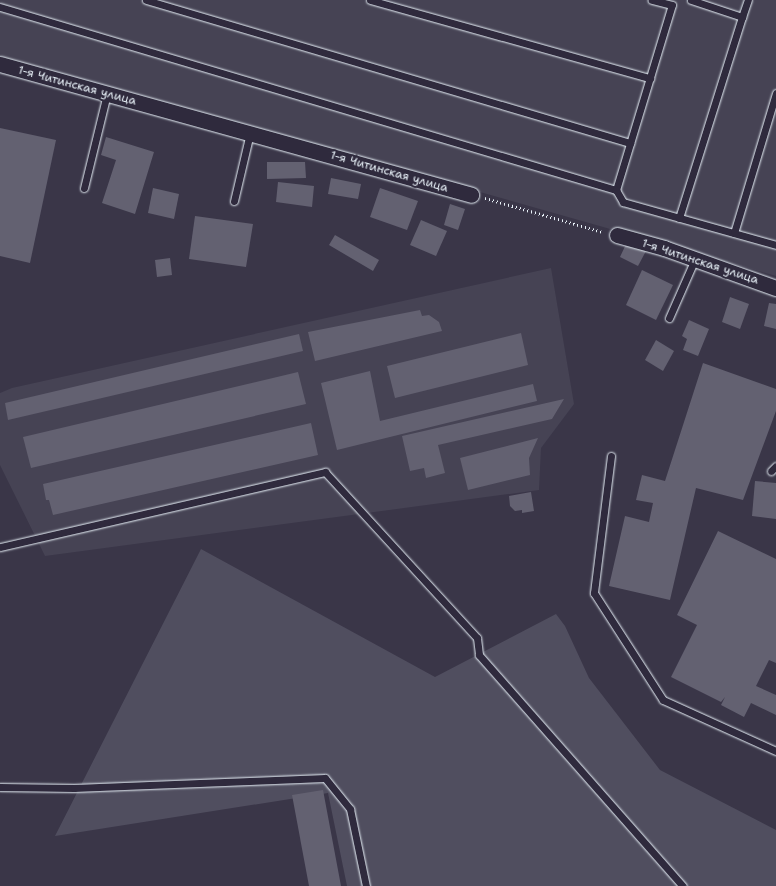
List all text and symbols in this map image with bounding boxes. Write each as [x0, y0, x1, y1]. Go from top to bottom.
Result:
street label: 1-я Читинская улица [16, 63, 138, 109]
street label: 1-я Читинская улица [328, 148, 450, 196]
street label: 1-я Читинская улица [640, 236, 760, 288]

